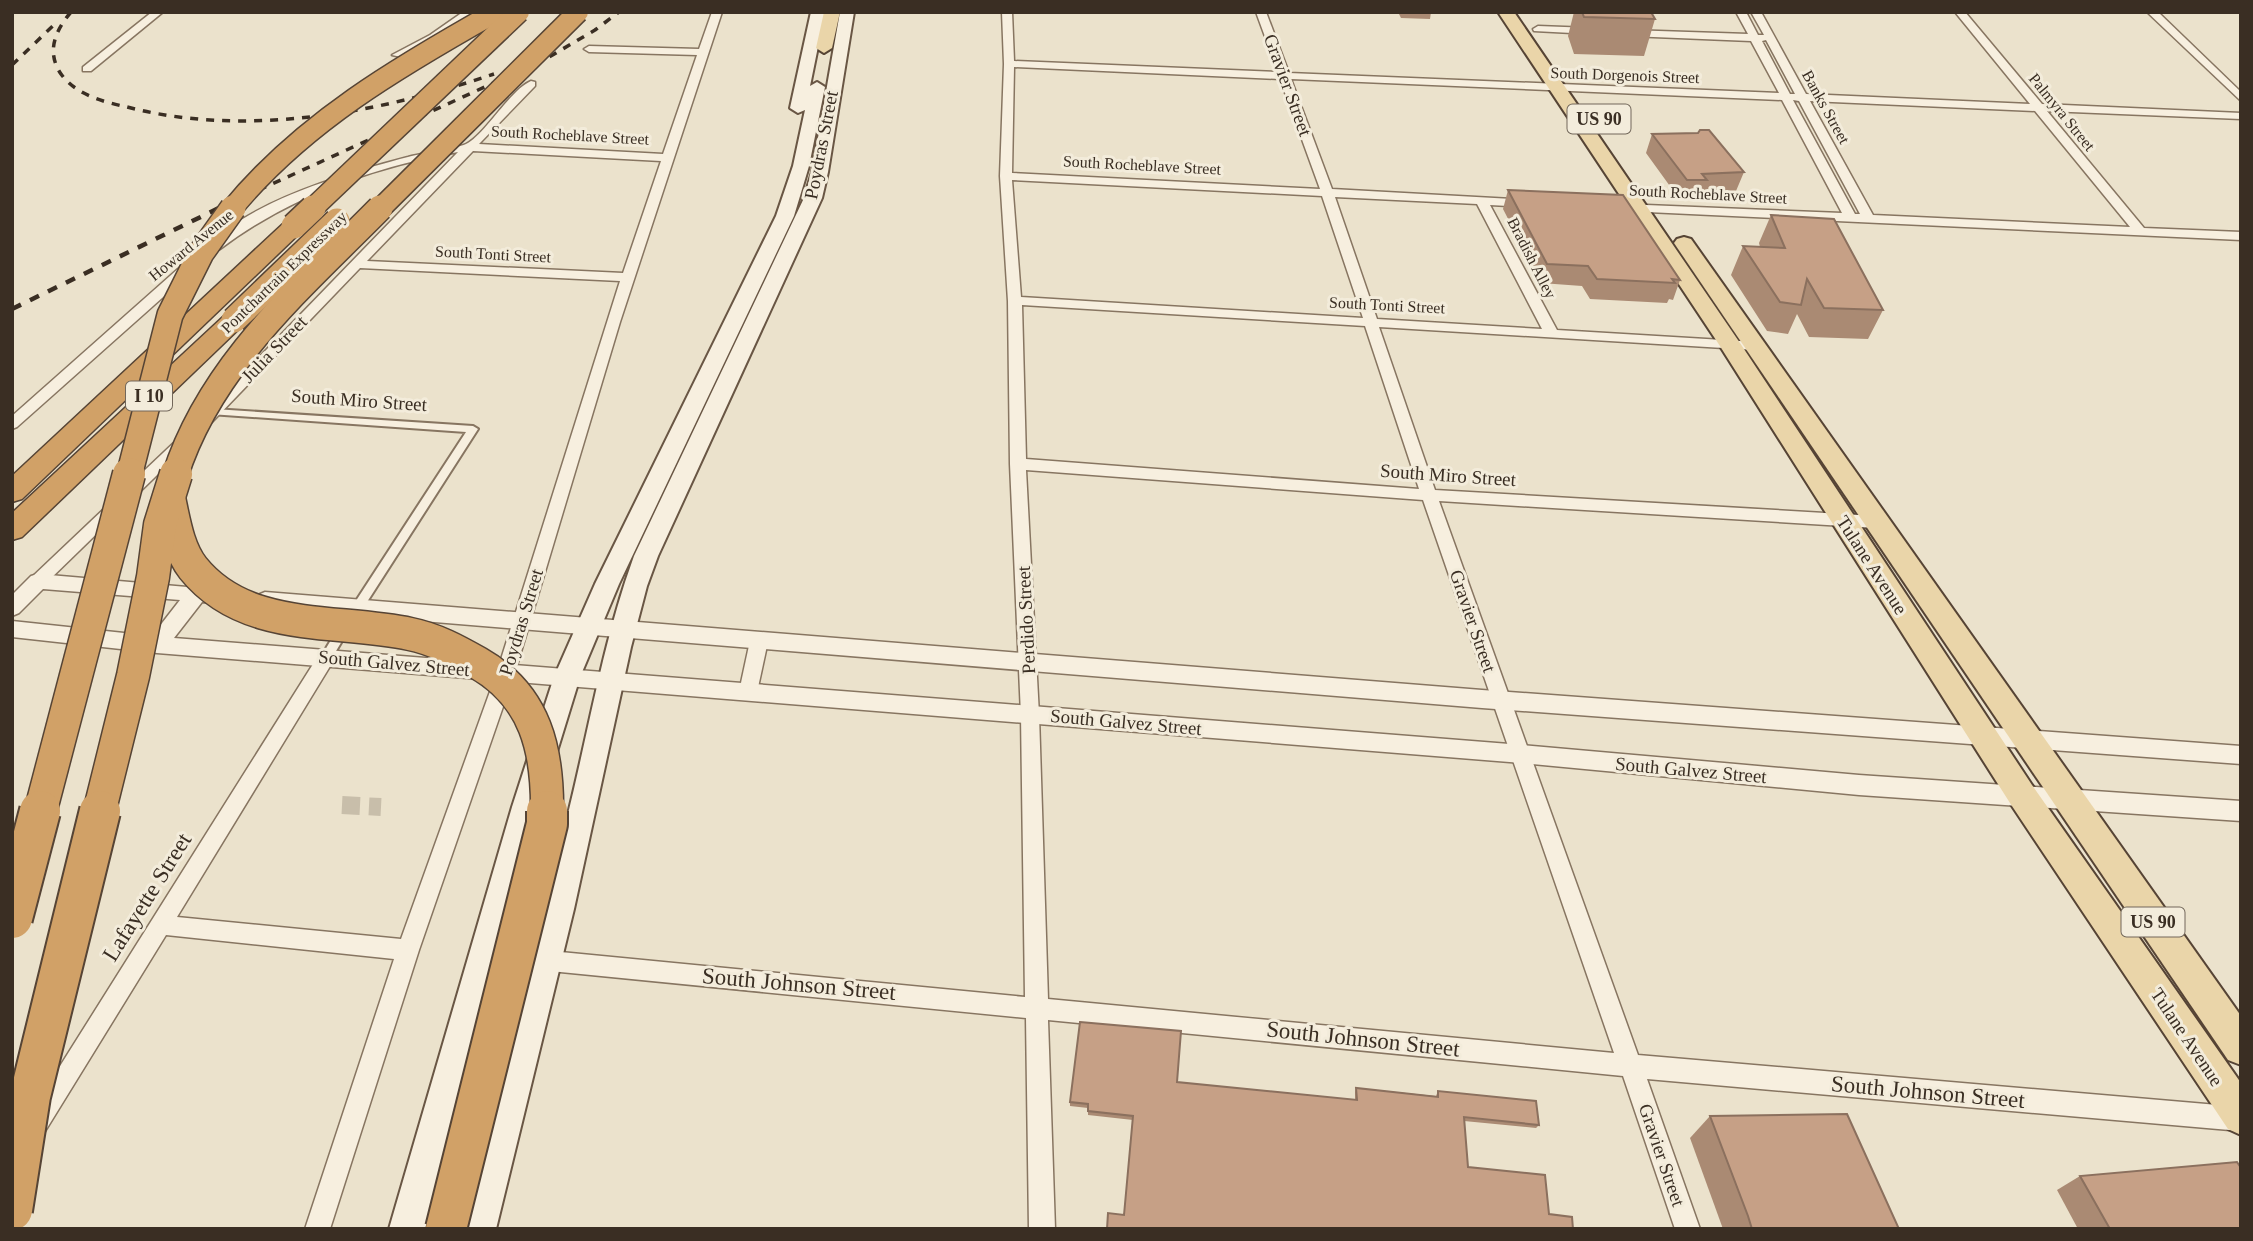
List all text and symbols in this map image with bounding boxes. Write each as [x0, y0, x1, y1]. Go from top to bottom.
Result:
street label: Gravier Street [1260, 31, 1316, 140]
street label: South Dorgenois Street [1550, 64, 1700, 87]
street label: Banks Street [1799, 67, 1853, 147]
street label: Palmyra Street [2025, 70, 2099, 155]
street label: Poydras Street [800, 88, 842, 201]
road number: US 90 [1568, 104, 1630, 134]
street label: South Rocheblave Street [491, 122, 650, 148]
street label: South Rocheblave Street [1063, 152, 1222, 178]
street label: South Rocheblave Street [1629, 181, 1788, 207]
street label: Howard Avenue [146, 206, 236, 284]
street label: Pontchartrain Expressway [218, 208, 351, 337]
street label: Bradish Alley [1503, 215, 1560, 302]
street label: South Tonti Street [435, 242, 552, 266]
street label: South Tonti Street [1329, 293, 1446, 317]
street label: Julia Street [237, 311, 312, 387]
road number: I 10 [126, 382, 172, 410]
street label: South Miro Street [290, 385, 428, 415]
street label: South Miro Street [1379, 460, 1517, 490]
street label: Tulane Avenue [1832, 512, 1912, 618]
street label: Perdido Street [1013, 565, 1039, 675]
street label: Poydras Street [495, 566, 547, 678]
street label: Gravier Street [1446, 567, 1501, 676]
street label: South Galvez Street [317, 646, 471, 680]
street label: South Galvez Street [1049, 705, 1203, 739]
street label: South Galvez Street [1614, 753, 1768, 787]
street label: Lafayette Street [98, 828, 197, 966]
road number: US 90 [2122, 908, 2184, 937]
street label: South Johnson Street [701, 963, 897, 1005]
street label: Tulane Avenue [2147, 984, 2227, 1090]
street label: South Johnson Street [1265, 1016, 1461, 1062]
street label: South Johnson Street [1830, 1071, 2026, 1113]
street label: Gravier Street [1635, 1101, 1690, 1210]

